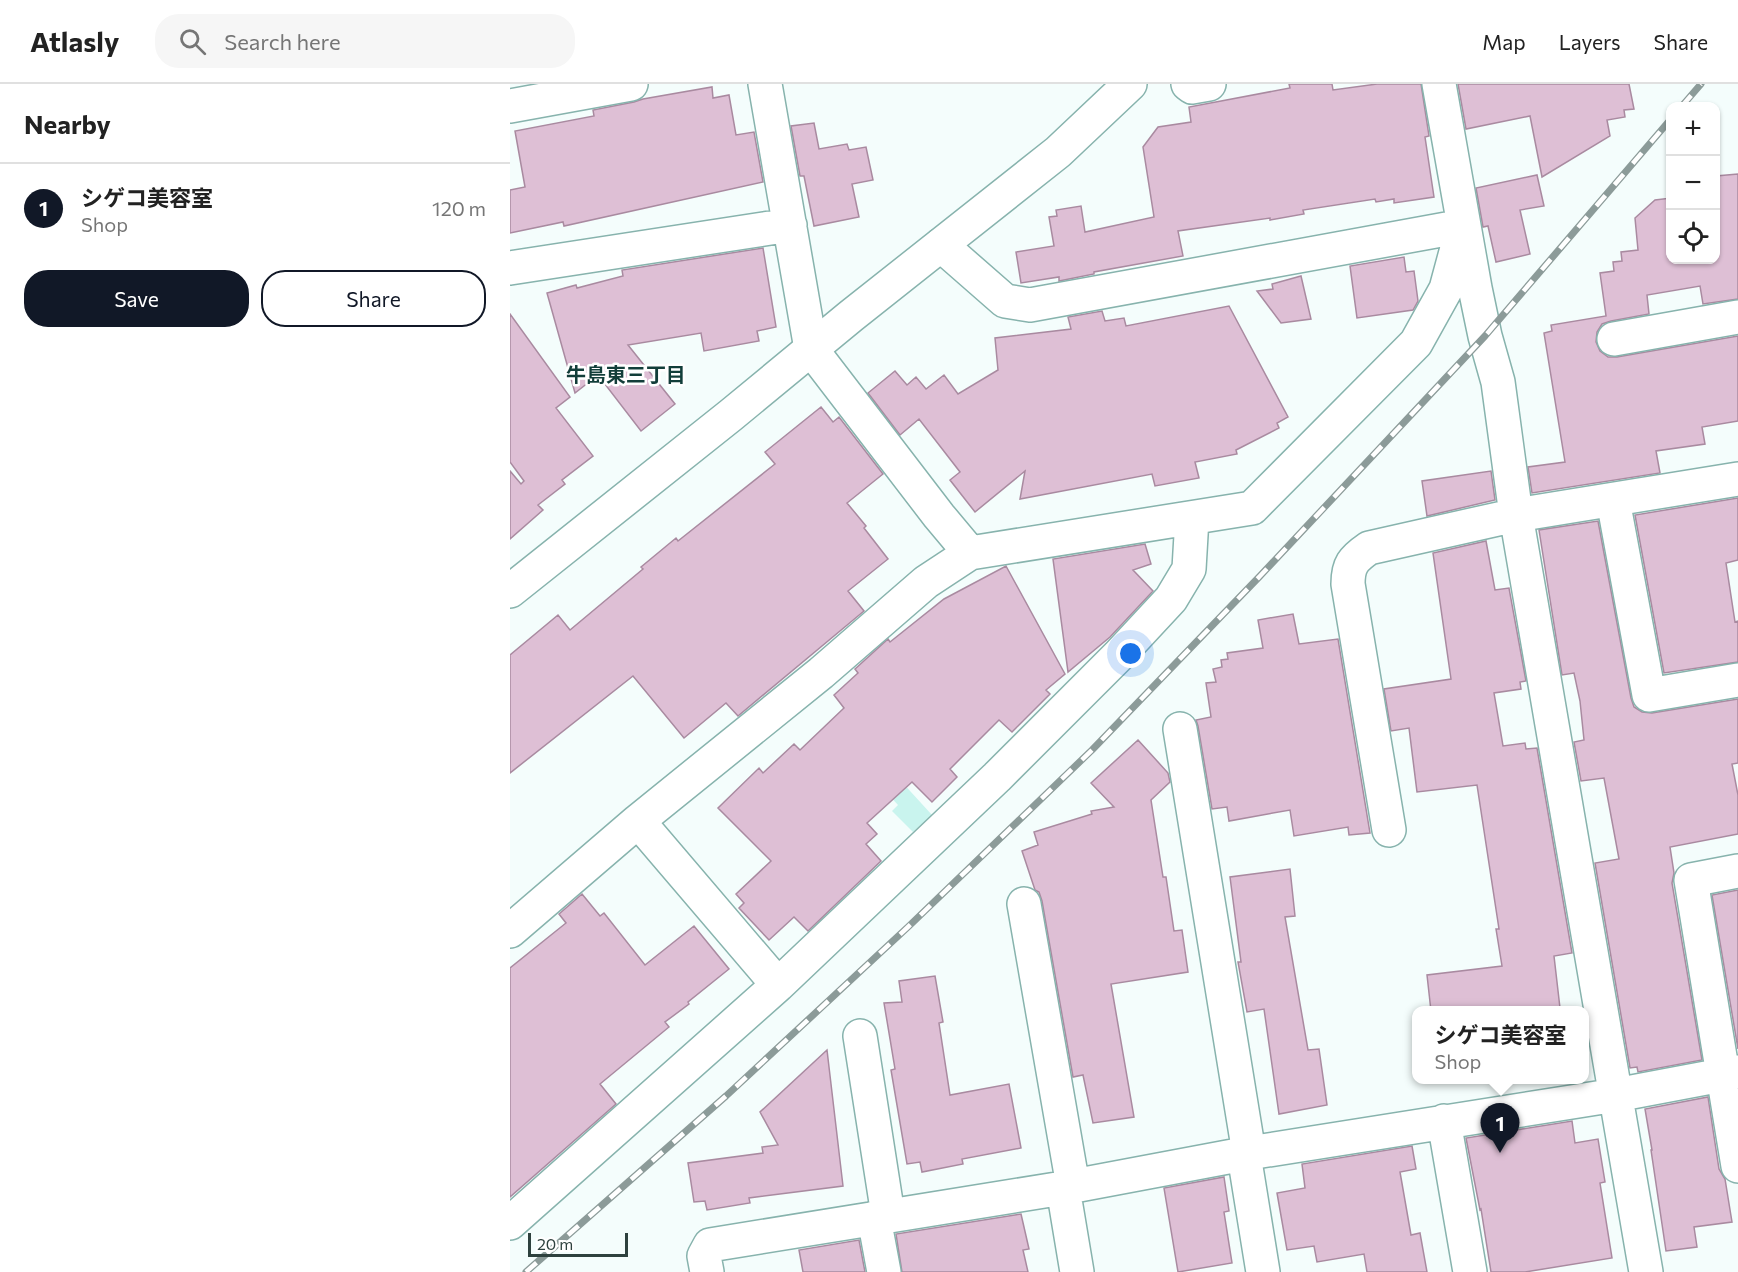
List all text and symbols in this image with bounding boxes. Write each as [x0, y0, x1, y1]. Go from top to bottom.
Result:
search box [155, 14, 575, 68]
text: Atlasly [30, 24, 119, 58]
icon: search [176, 25, 209, 58]
text: Search here [224, 28, 341, 55]
text: Map [1482, 29, 1526, 54]
text: Layers [1559, 29, 1621, 54]
text: Share [1654, 29, 1708, 54]
map controls [1666, 102, 1720, 264]
button: + [1666, 102, 1720, 156]
text: Nearby [24, 108, 111, 139]
button: − [1666, 156, 1720, 210]
text: シゲコ美容室 [81, 184, 213, 211]
text: 1 [39, 196, 48, 220]
text: 120 m [432, 196, 486, 220]
button: locate [1666, 210, 1720, 264]
text: Shop [81, 212, 128, 236]
button: Save [24, 270, 249, 327]
button: Share [261, 270, 486, 327]
district label: 牛島東三丁目 [566, 362, 686, 386]
your location [1116, 639, 1145, 668]
popup [1412, 1006, 1589, 1084]
text: シゲコ美容室 [1434, 1021, 1567, 1048]
text: Shop [1434, 1049, 1481, 1073]
pin: 1 [1480, 1104, 1520, 1153]
scale bar [528, 1230, 628, 1258]
text: 20 m [537, 1234, 573, 1253]

